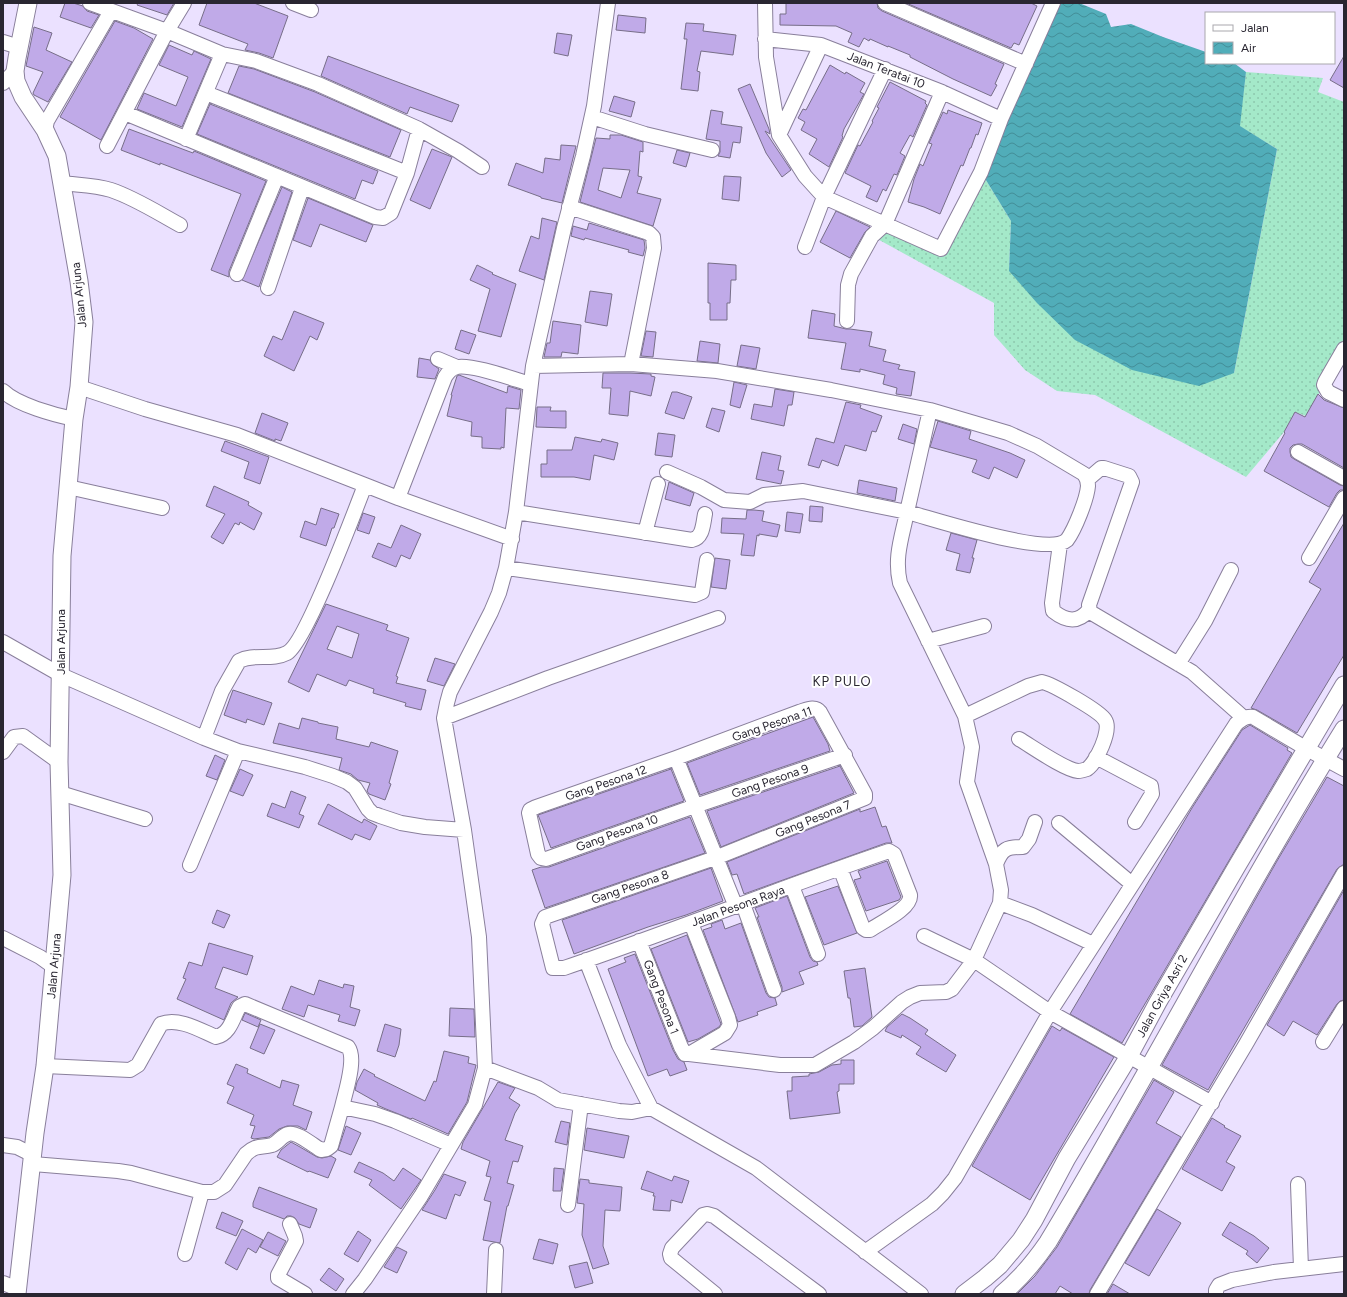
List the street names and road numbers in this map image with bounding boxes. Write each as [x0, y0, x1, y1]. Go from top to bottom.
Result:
street label: Jalan Teratai 10 [845, 49, 927, 91]
street label: Jalan Arjuna [69, 262, 89, 328]
street label: Jalan Arjuna [54, 609, 68, 675]
street label: Gang Pesona 11 [730, 704, 814, 744]
street label: Gang Pesona 9 [730, 761, 811, 801]
street label: Gang Pesona 12 [563, 762, 649, 804]
street label: Gang Pesona 7 [773, 797, 853, 840]
street label: Gang Pesona 10 [574, 812, 660, 854]
street label: Gang Pesona 8 [589, 867, 671, 907]
street label: Jalan Pesona Raya [689, 883, 787, 929]
street label: Jalan Arjuna [44, 933, 64, 999]
street label: Jalan Griya Asri 2 [1134, 952, 1190, 1040]
street label: Gang Pesona 1 [640, 958, 682, 1036]

